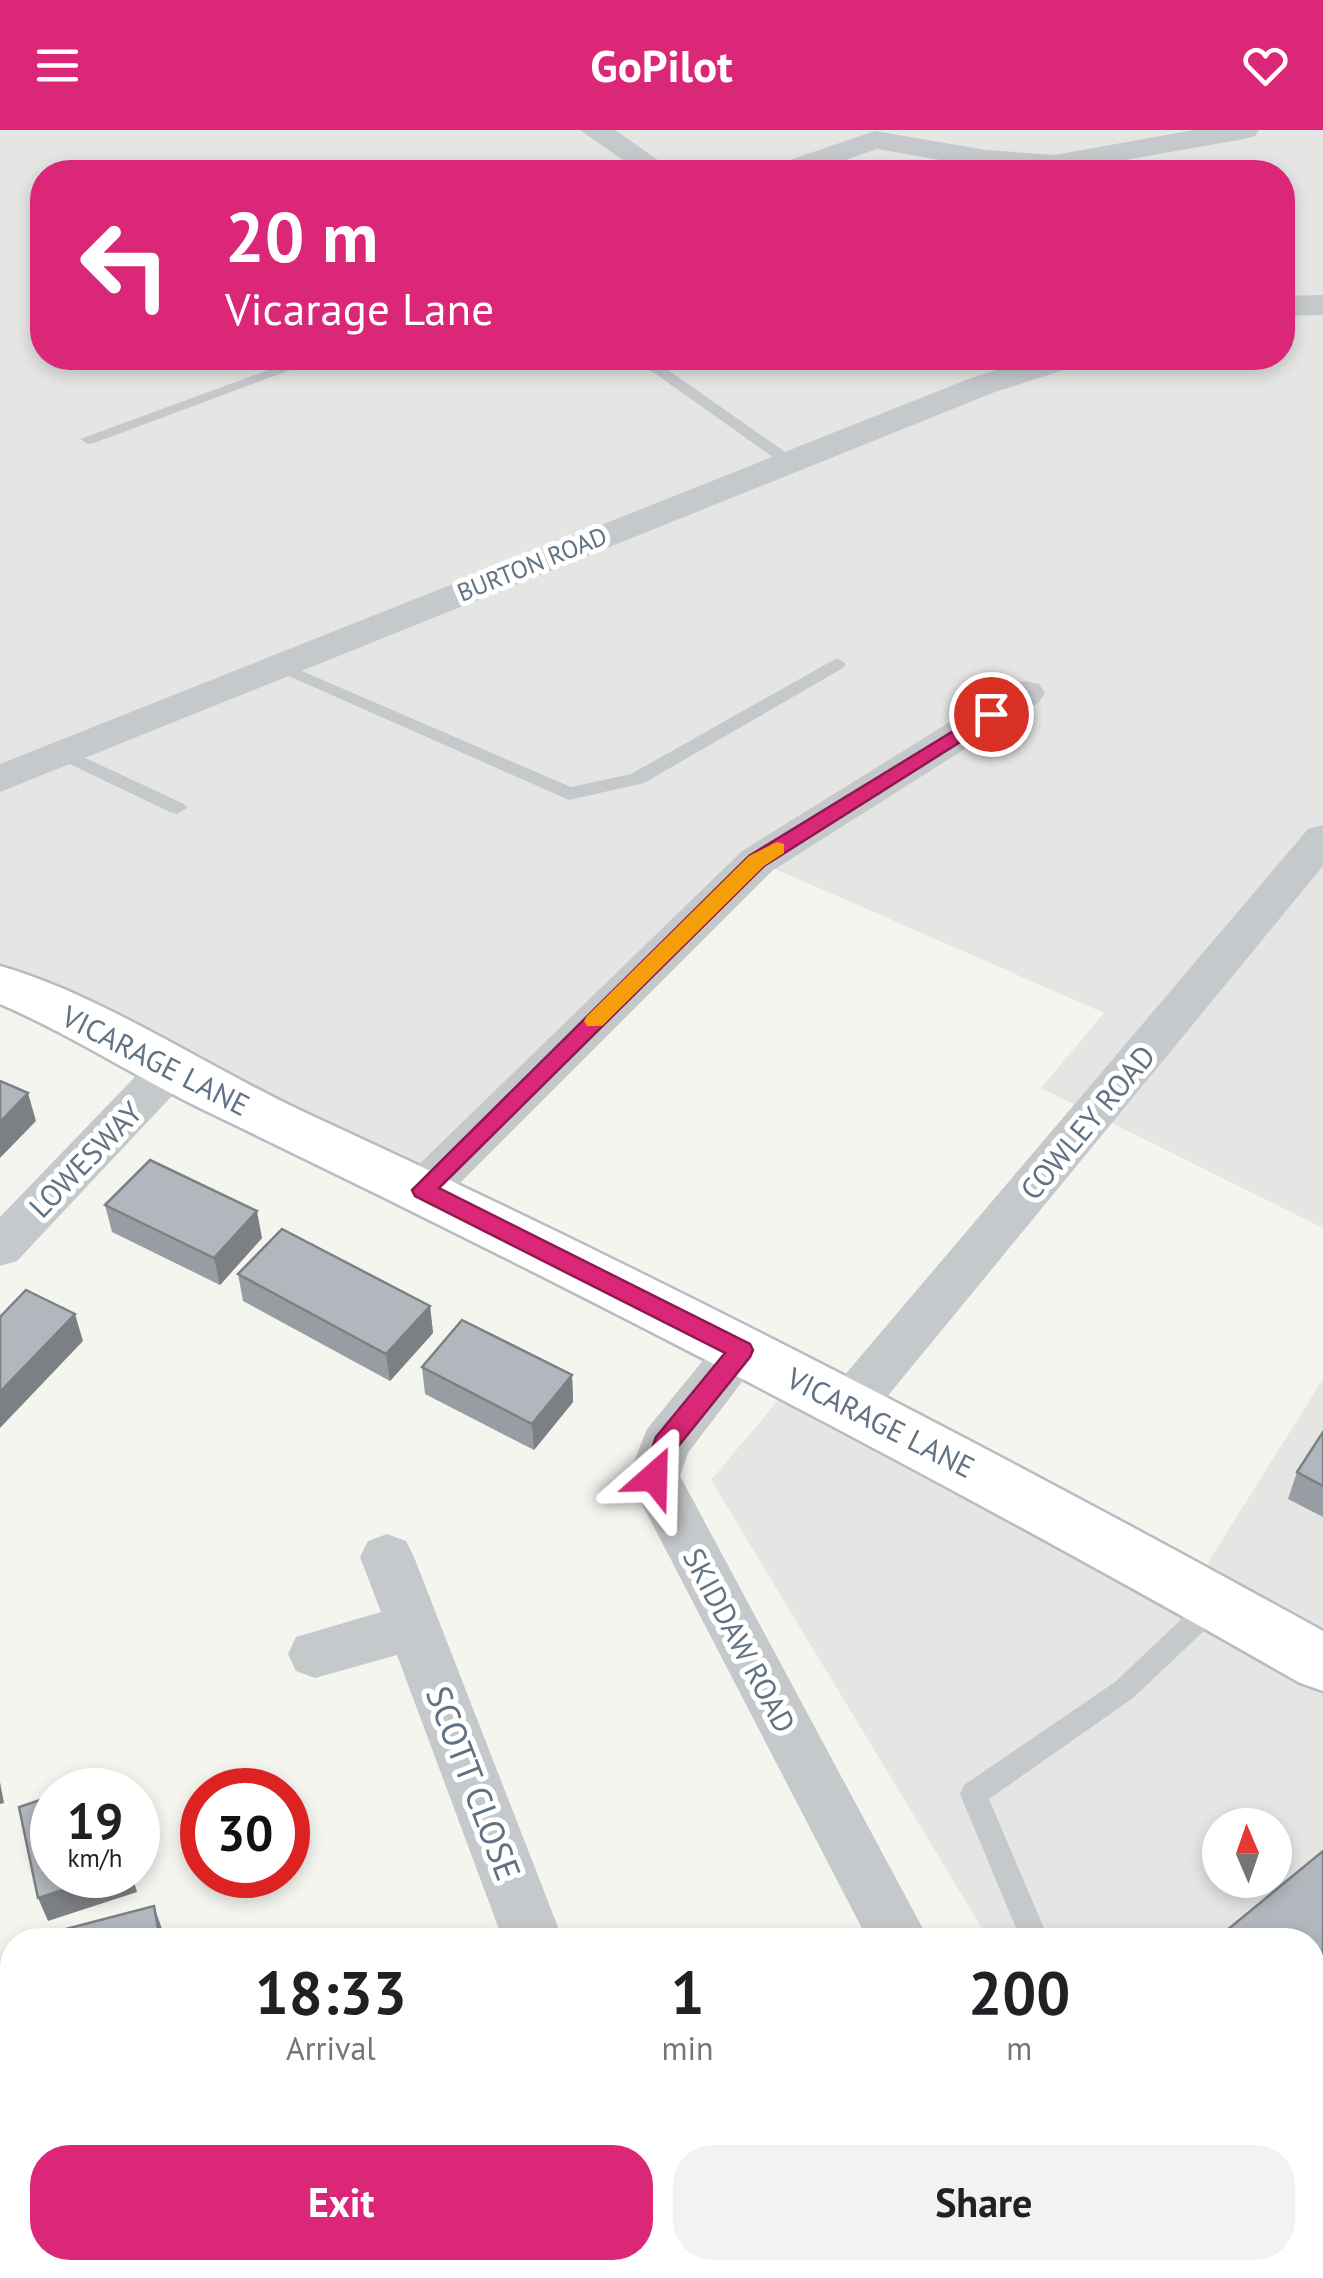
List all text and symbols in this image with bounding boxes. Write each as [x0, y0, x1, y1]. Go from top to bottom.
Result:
text: GoPilot [590, 36, 733, 94]
icon: menu [30, 38, 85, 93]
icon: heart [1238, 38, 1293, 93]
text: 20 m [225, 191, 378, 281]
icon: left [60, 200, 190, 330]
text: Vicarage Lane [225, 279, 494, 337]
street label: BURTON ROAD [452, 519, 612, 609]
pin [949, 672, 1034, 757]
icon: arrive [964, 687, 1019, 742]
street label: VICARAGE LANE [55, 996, 256, 1124]
street label: COWLEY ROAD [1011, 1037, 1163, 1207]
street label: LOWESWAY [20, 1093, 150, 1225]
street label: VICARAGE LANE [780, 1358, 981, 1486]
position arrow [602, 1425, 706, 1529]
street label: SKIDDAW ROAD [675, 1541, 805, 1739]
street label: SCOTT CLOSE [416, 1679, 532, 1887]
speed limit sign: 30 [180, 1768, 310, 1898]
text: 19 [67, 1788, 123, 1853]
north arrow [1202, 1808, 1292, 1898]
map controls [1202, 1808, 1292, 1898]
text: km/h [68, 1842, 122, 1874]
text: 18:33 [255, 1953, 407, 2031]
text: 1 [671, 1953, 705, 2031]
text: 200 [968, 1953, 1070, 2031]
text: Arrival [286, 2027, 376, 2069]
text: min [662, 2027, 714, 2069]
text: m [1006, 2027, 1032, 2069]
button: Exit [30, 2145, 653, 2260]
button: Share [673, 2145, 1295, 2260]

